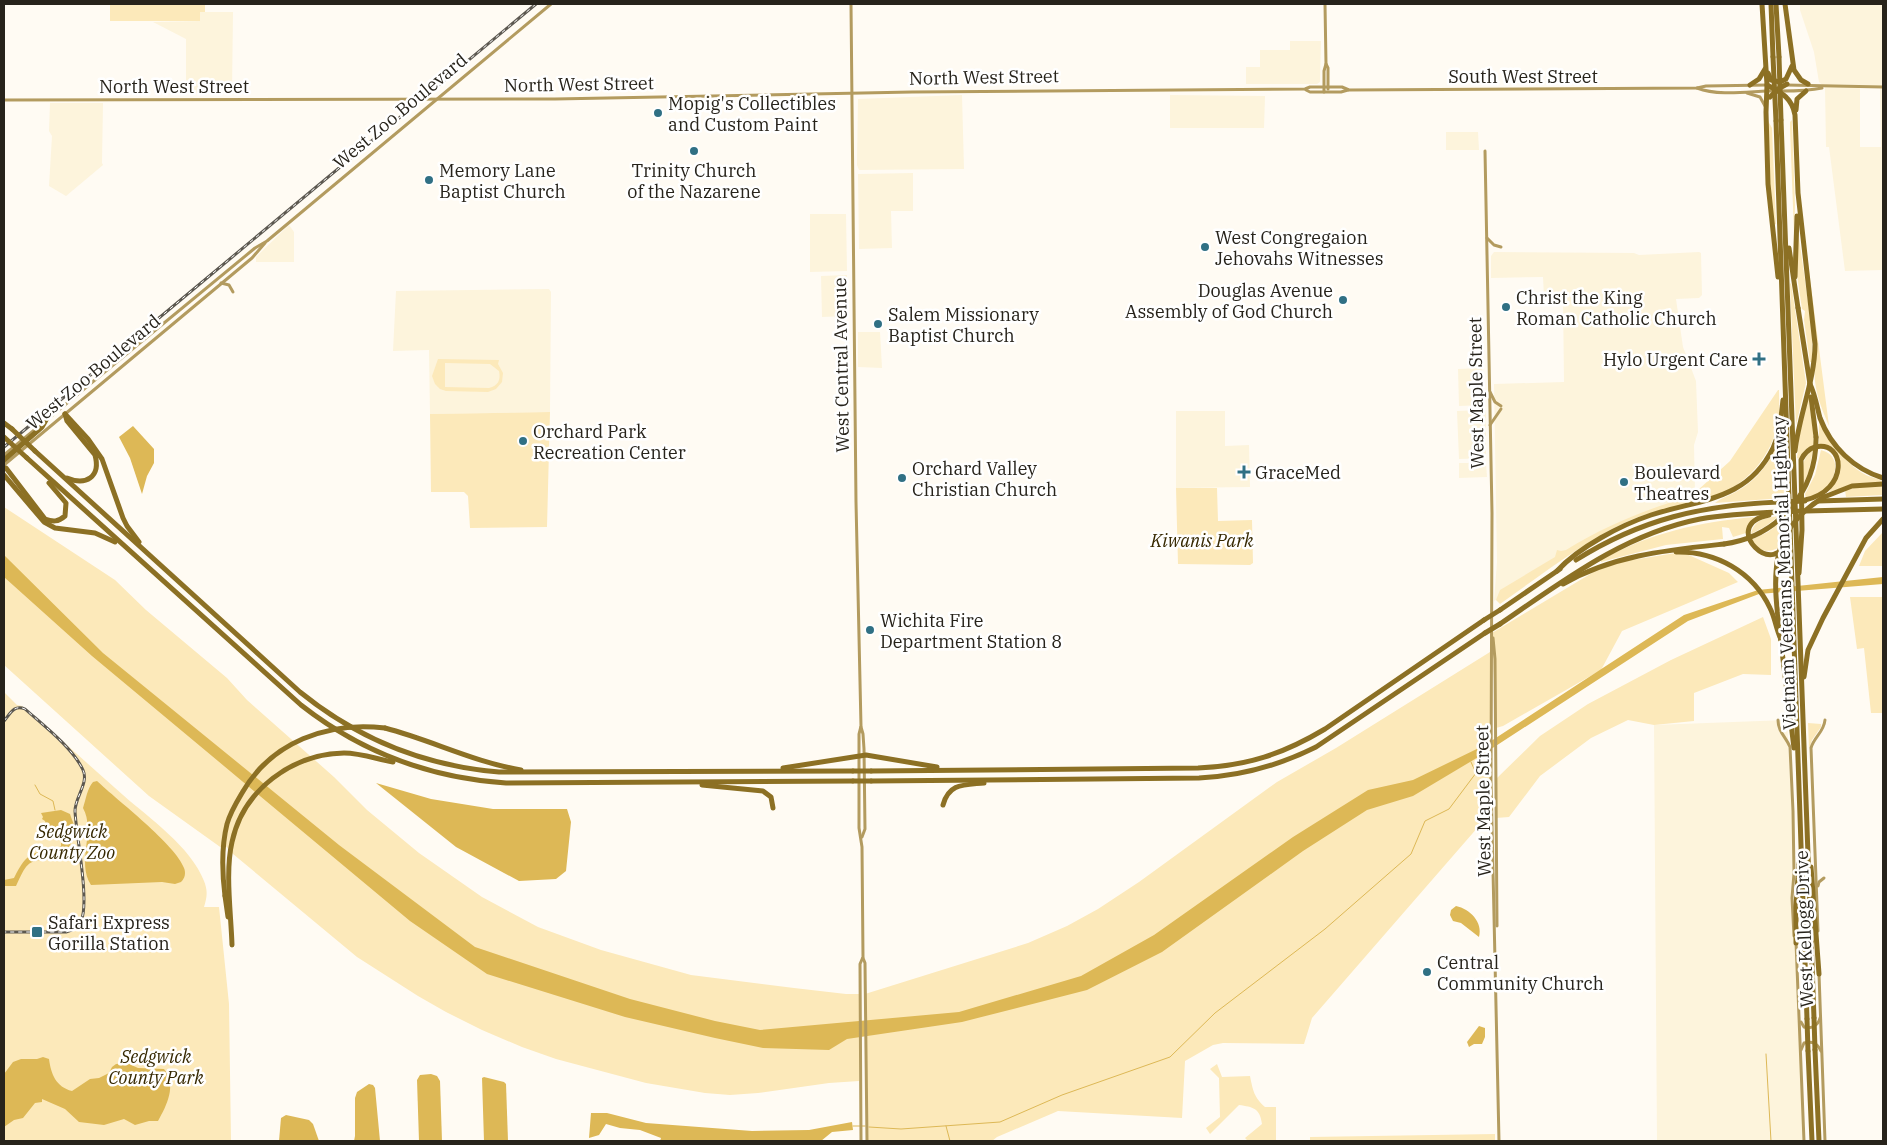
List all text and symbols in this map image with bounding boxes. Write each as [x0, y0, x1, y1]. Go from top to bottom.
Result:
street label: West Zoo Boulevard [328, 48, 472, 174]
street label: North West Street [909, 64, 1059, 90]
street label: South West Street [1448, 65, 1598, 88]
street label: North West Street [504, 71, 654, 97]
street label: North West Street [99, 75, 249, 98]
place label: Mopig's Collectibles and Custom Paint [668, 92, 836, 136]
marker: Mopig's Collectibles and Custom Paint [652, 107, 664, 119]
marker: Trinity Church of the Nazarene [688, 145, 700, 157]
place label: Memory Lane Baptist Church [439, 159, 566, 203]
place label: Trinity Church of the Nazarene [627, 159, 761, 203]
marker: Memory Lane Baptist Church [423, 174, 435, 186]
place label: West Congregaion Jehovahs Witnesses [1215, 226, 1384, 270]
marker: West Congregaion Jehovahs Witnesses [1199, 241, 1211, 253]
street label: West Central Avenue [828, 277, 854, 453]
place label: Douglas Avenue Assembly of God Church [1125, 279, 1333, 323]
place label: Christ the King Roman Catholic Church [1516, 286, 1717, 330]
marker: Douglas Avenue Assembly of God Church [1337, 294, 1349, 306]
marker: Christ the King Roman Catholic Church [1500, 301, 1512, 313]
place label: Salem Missionary Baptist Church [888, 303, 1039, 347]
street label: West Zoo Boulevard [21, 309, 165, 435]
street label: West Maple Street [1463, 317, 1489, 469]
marker: Salem Missionary Baptist Church [872, 318, 884, 330]
place label: Hylo Urgent Care [1603, 348, 1748, 371]
marker: Hylo Urgent Care [1752, 352, 1766, 366]
street label: Vietnam Veterans Memorial Highway [1767, 415, 1801, 730]
place label: Orchard Park Recreation Center [533, 420, 686, 464]
marker: Orchard Park Recreation Center [517, 435, 529, 447]
place label: Orchard Valley Christian Church [912, 457, 1057, 501]
place label: GraceMed [1255, 461, 1341, 484]
place label: Boulevard Theatres [1634, 461, 1721, 505]
marker: GraceMed [1237, 465, 1251, 479]
marker: Orchard Valley Christian Church [896, 472, 908, 484]
marker: Boulevard Theatres [1618, 476, 1630, 488]
park label: Kiwanis Park [1149, 529, 1254, 552]
place label: Wichita Fire Department Station 8 [880, 609, 1062, 653]
marker: Wichita Fire Department Station 8 [864, 624, 876, 636]
street label: West Maple Street [1470, 725, 1496, 877]
park label: Sedgwick County Zoo [29, 820, 115, 864]
street label: West Kellogg Drive [1790, 850, 1818, 1008]
place label: Safari Express Gorilla Station [48, 911, 170, 955]
marker: Safari Express Gorilla Station [30, 925, 44, 939]
place label: Central Community Church [1437, 951, 1604, 995]
marker: Central Community Church [1421, 966, 1433, 978]
park label: Sedgwick County Park [108, 1045, 204, 1089]

